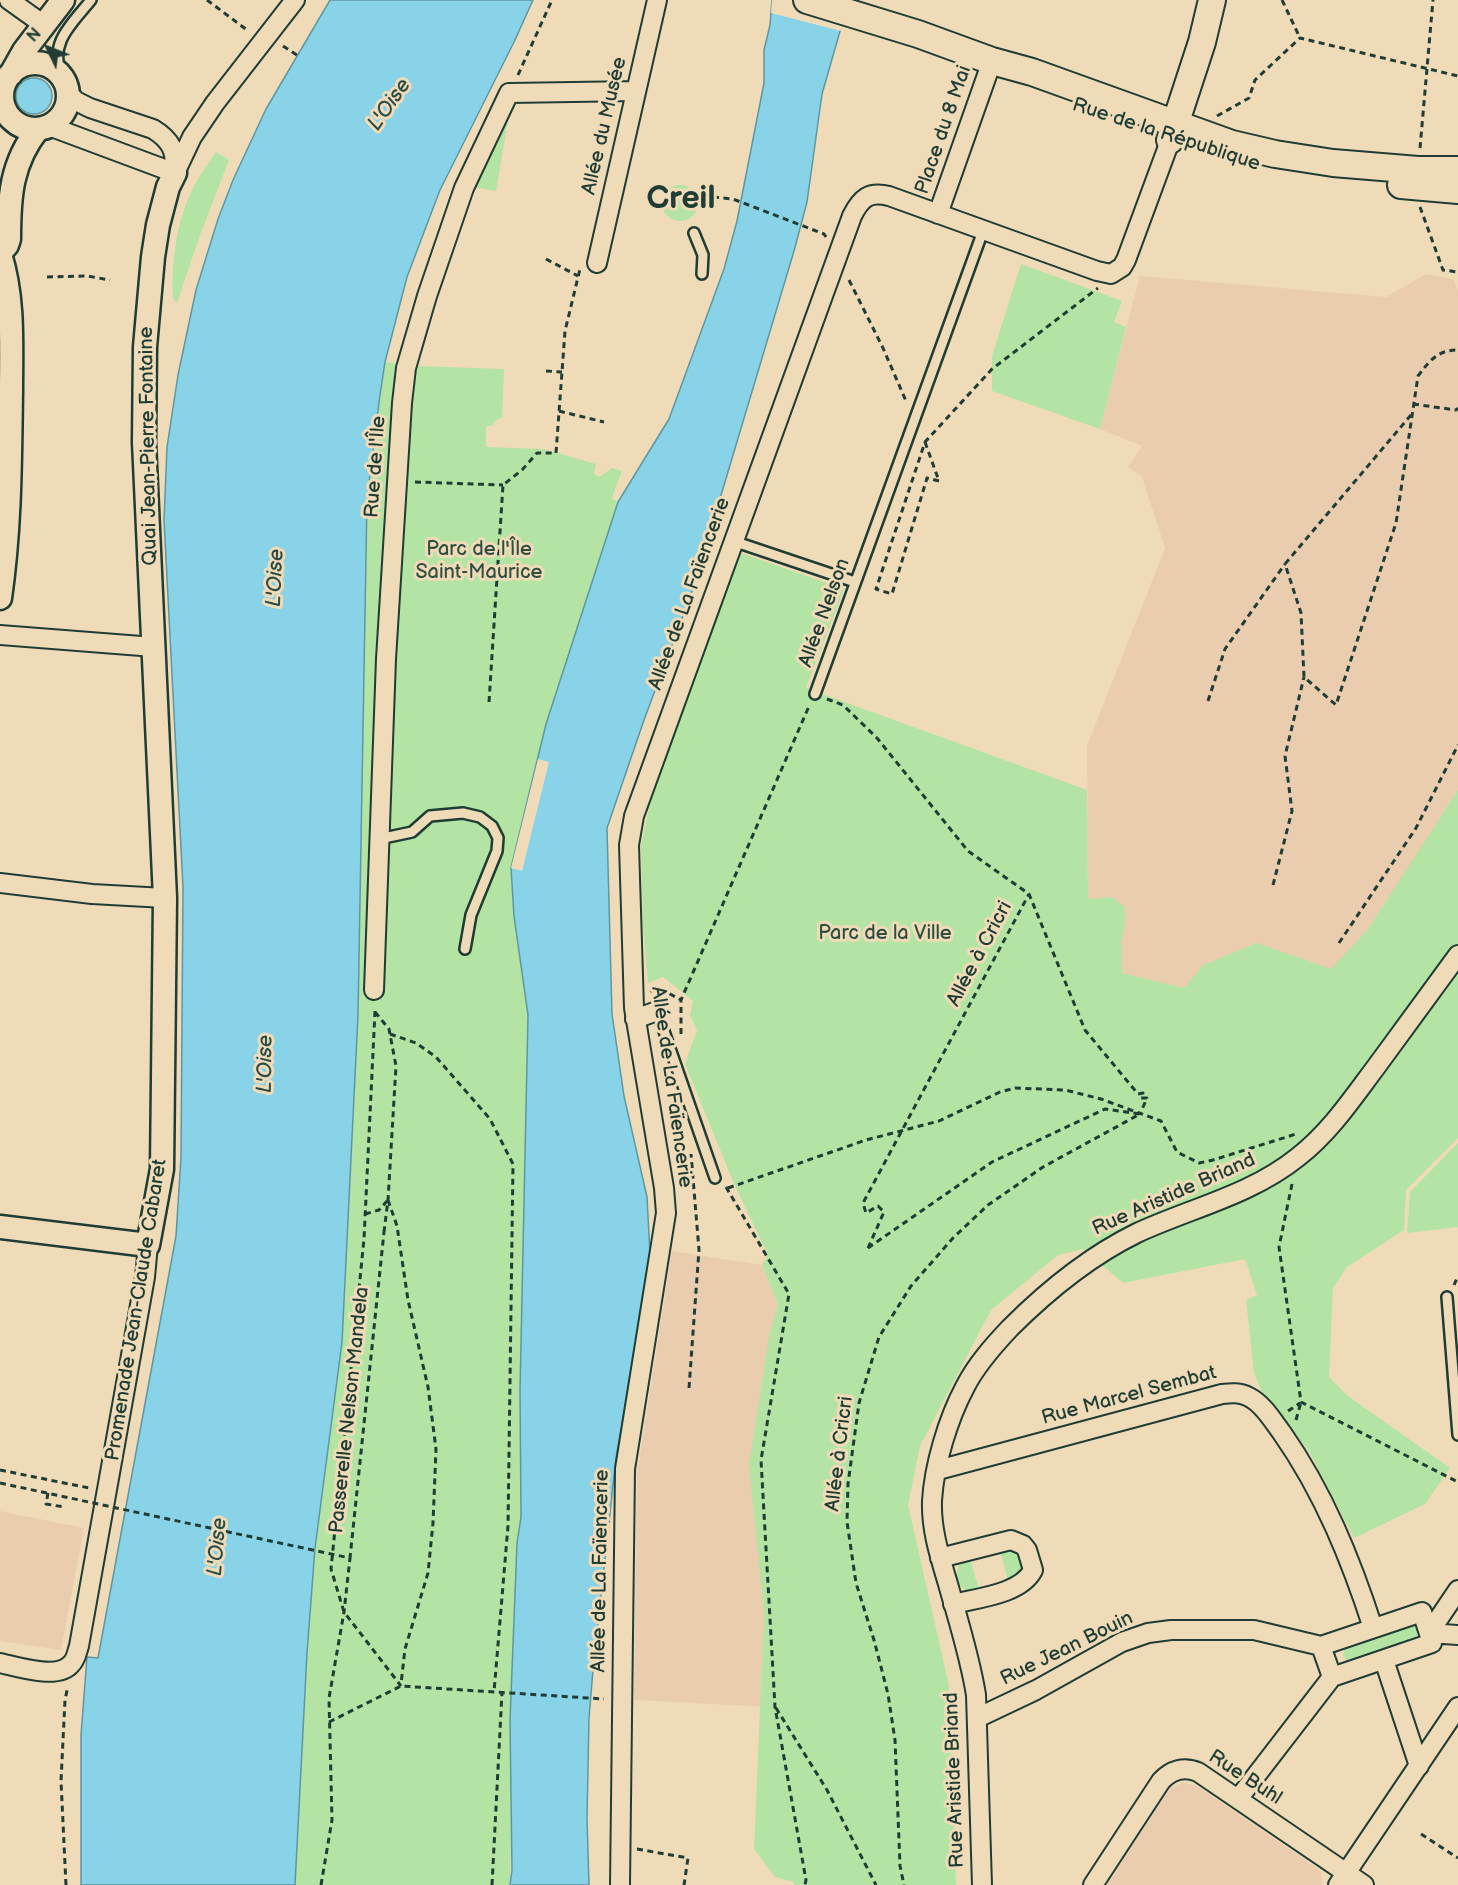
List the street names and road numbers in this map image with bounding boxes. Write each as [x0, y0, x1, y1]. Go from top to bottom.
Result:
street label: Allée du Musée [578, 55, 632, 197]
street label: Place du 8 Mai [911, 63, 977, 197]
street label: Rue de la République [1069, 93, 1263, 177]
street label: Quai Jean-Pierre Fontaine [135, 326, 163, 566]
street label: Rue de l'Île [360, 415, 392, 519]
street label: Allée de La Faïencerie [644, 495, 736, 693]
street label: Allée Nelson [794, 555, 856, 671]
street label: Allée à Cricri [942, 897, 1018, 1011]
street label: Allée de La Faïencerie [645, 985, 697, 1189]
street label: Rue Aristide Briand [1089, 1148, 1259, 1242]
street label: Promenade Jean-Claude Cabaret [101, 1158, 173, 1462]
street label: Passerelle Nelson Mandela [325, 1286, 375, 1534]
street label: Rue Marcel Sembat [1039, 1361, 1219, 1431]
street label: Allée à Cricri [821, 1395, 859, 1513]
street label: Allée de La Faïencerie [587, 1469, 615, 1673]
street label: Rue Jean Bouin [997, 1607, 1137, 1691]
street label: Rue Aristide Briand [940, 1692, 970, 1868]
street label: Rue Buhl [1204, 1745, 1286, 1811]

